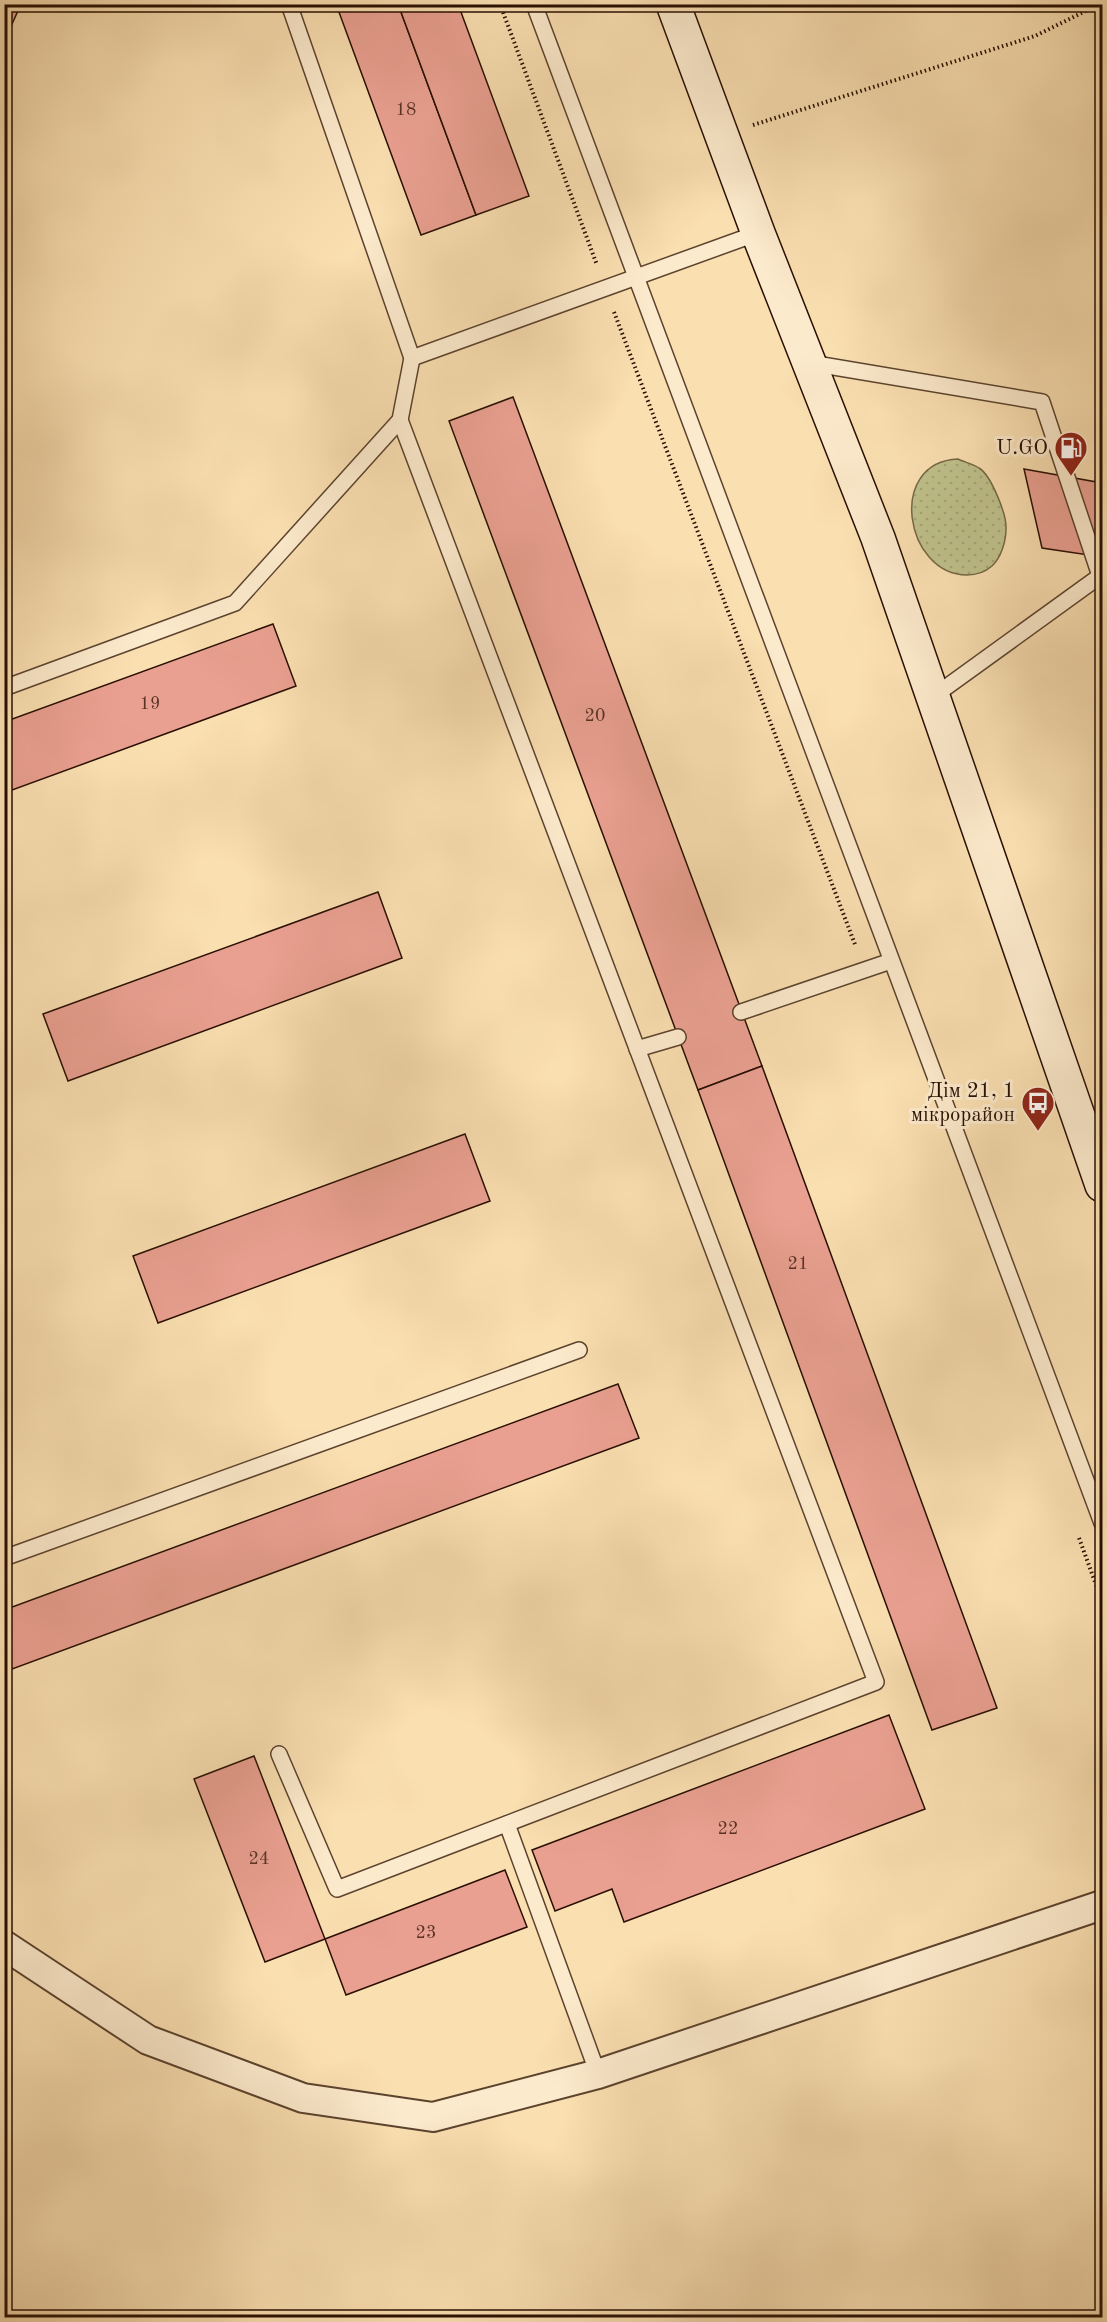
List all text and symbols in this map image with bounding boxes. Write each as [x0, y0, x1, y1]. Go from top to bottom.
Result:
house number: 18 [396, 101, 416, 119]
fuel station icon: U.GO [1053, 430, 1089, 477]
place label: U.GO [996, 438, 1048, 459]
house number: 19 [140, 695, 160, 713]
house number: 20 [585, 707, 605, 725]
place label: Дім 21, 1 мікрорайон [911, 1081, 1015, 1126]
bus stop icon: Дім 21, 1 мікрорайон [1020, 1085, 1056, 1132]
house number: 21 [788, 1255, 808, 1273]
house number: 22 [718, 1820, 738, 1838]
house number: 24 [249, 1850, 269, 1868]
house number: 23 [416, 1924, 436, 1942]

